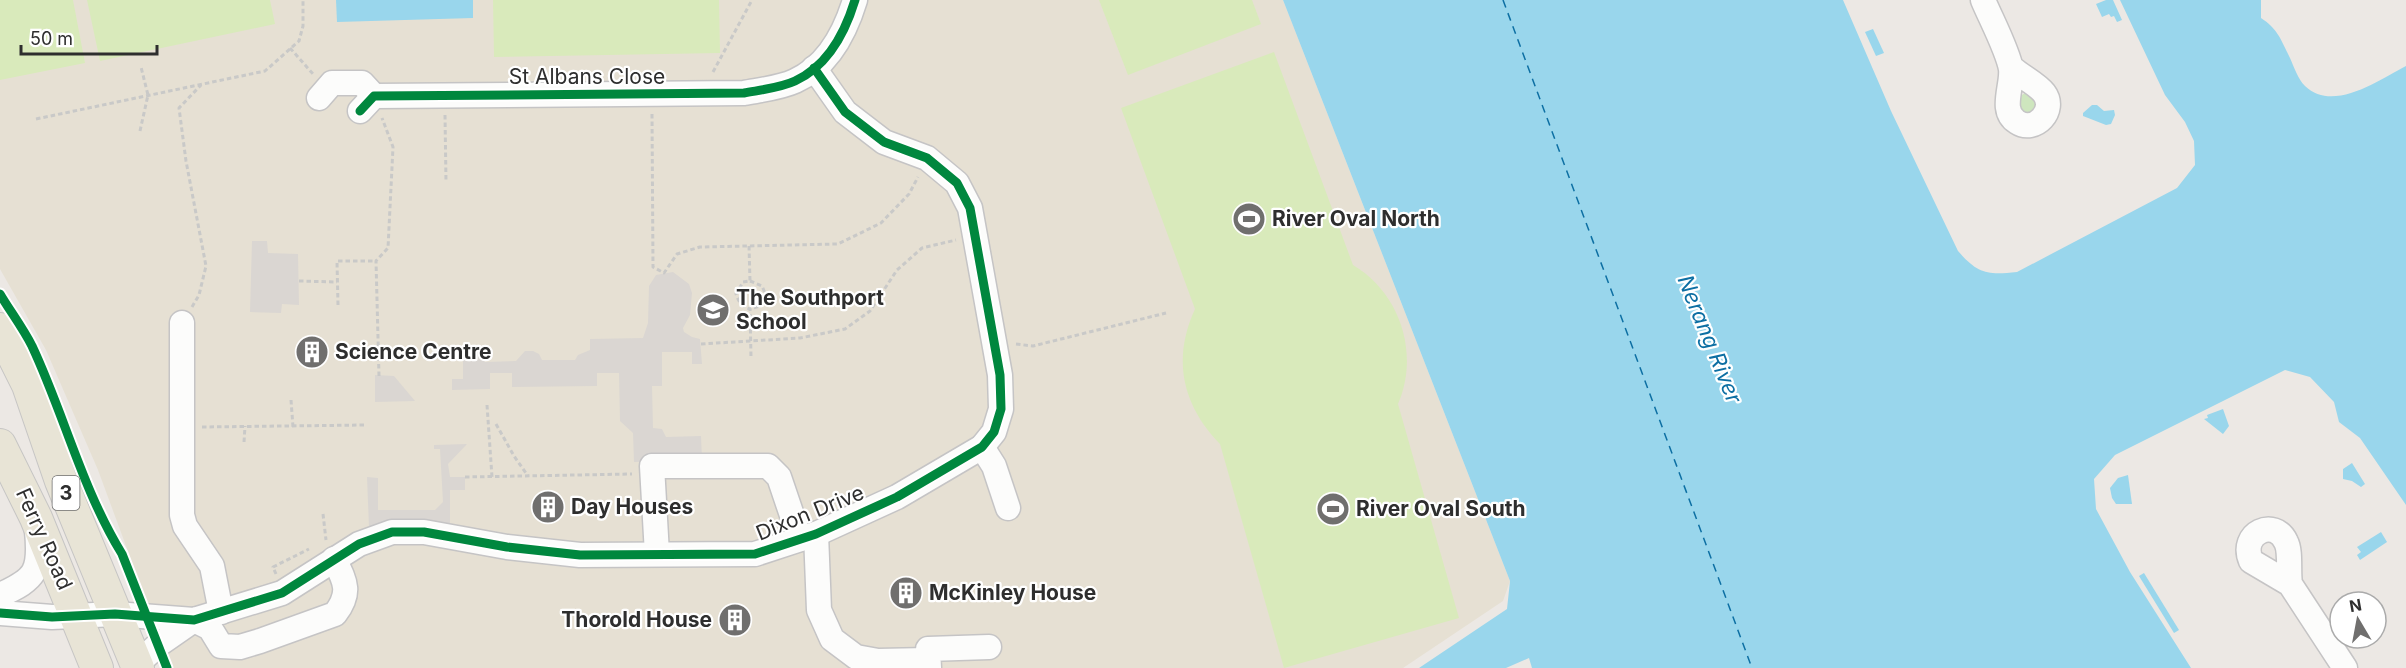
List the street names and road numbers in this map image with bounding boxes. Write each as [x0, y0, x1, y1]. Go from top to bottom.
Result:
street label: St Albans Close [509, 64, 665, 89]
road number: 3 [52, 476, 80, 510]
street label: Dixon Drive [752, 480, 867, 546]
street label: Ferry Road [11, 484, 78, 594]

